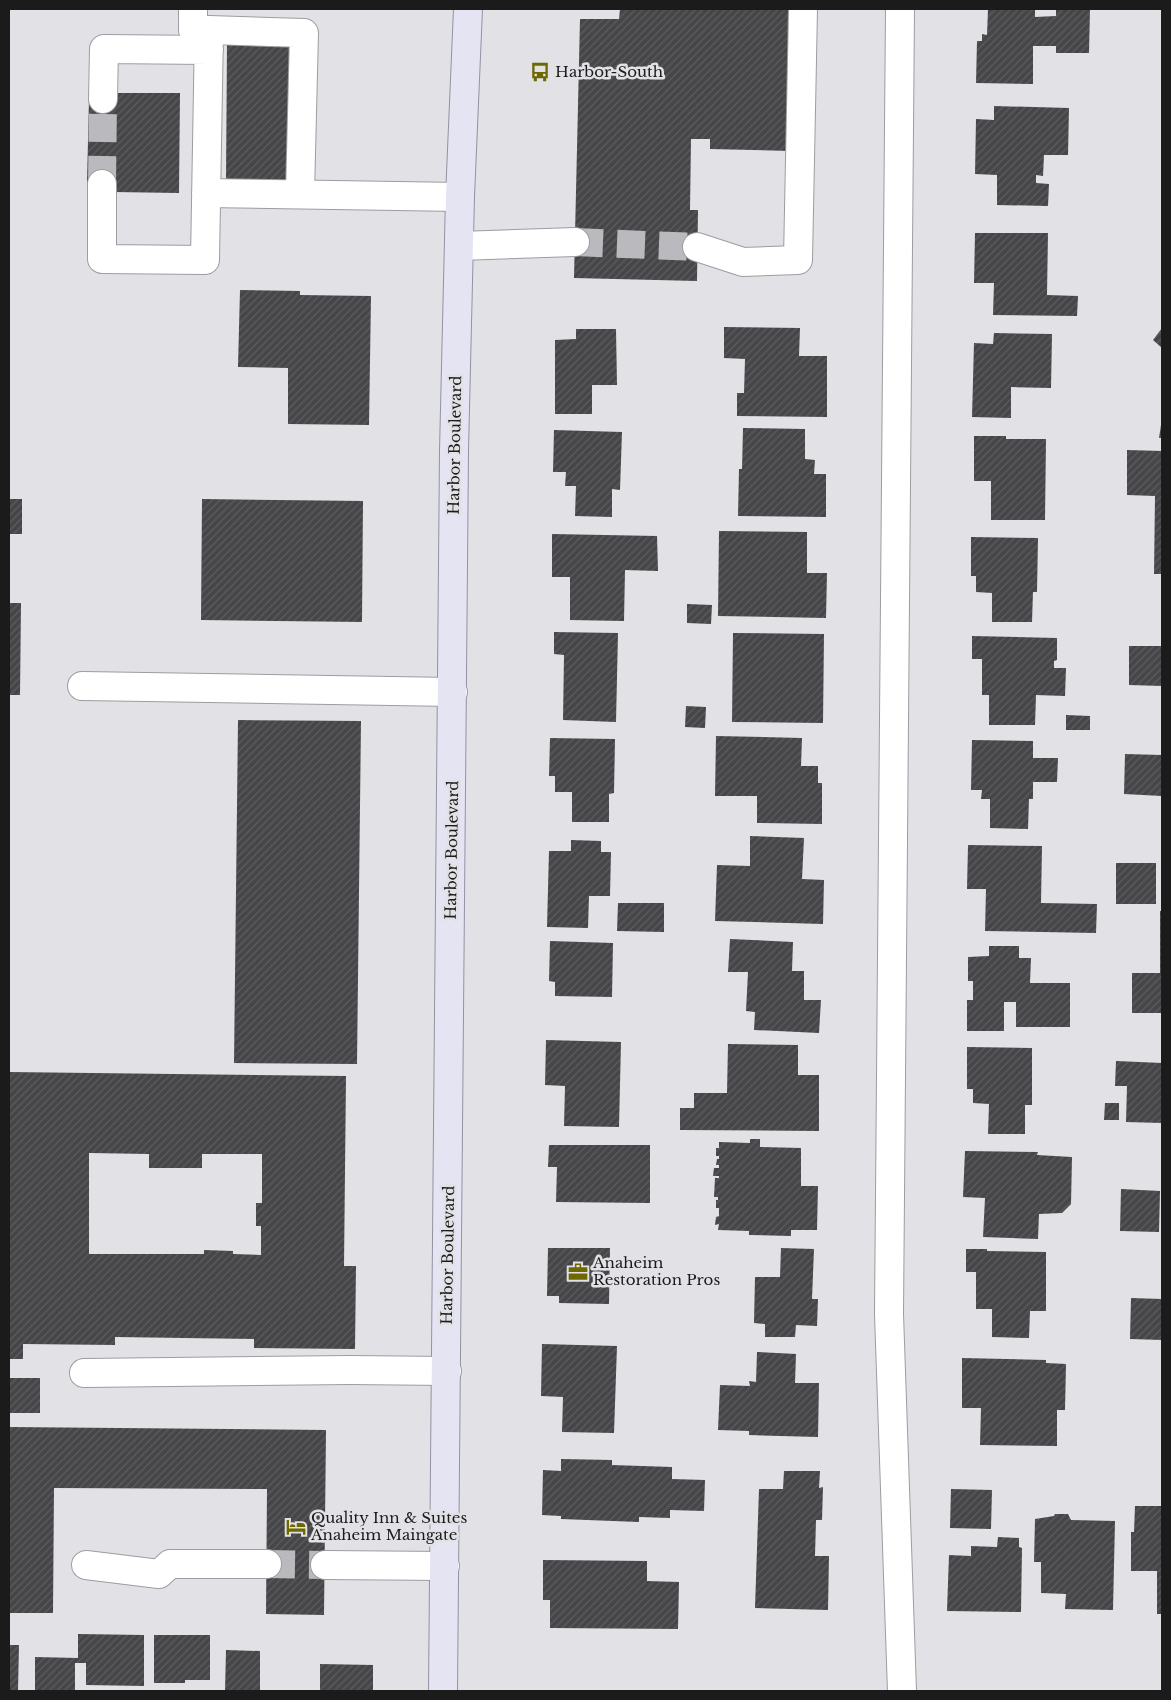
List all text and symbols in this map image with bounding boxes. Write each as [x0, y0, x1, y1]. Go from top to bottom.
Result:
bus stop icon: Harbor-South [529, 61, 551, 83]
place label: Harbor-South [555, 62, 663, 81]
street label: Harbor Boulevard [444, 375, 465, 515]
street label: Harbor Boulevard [441, 780, 462, 920]
street label: Harbor Boulevard [437, 1185, 458, 1325]
place label: Anaheim Restoration Pros [592, 1253, 720, 1289]
office icon: Anaheim Restoration Pros [567, 1261, 589, 1283]
place label: Quality Inn & Suites Anaheim Maingate [310, 1508, 467, 1544]
hotel icon: Quality Inn & Suites Anaheim Maingate [285, 1516, 307, 1538]

